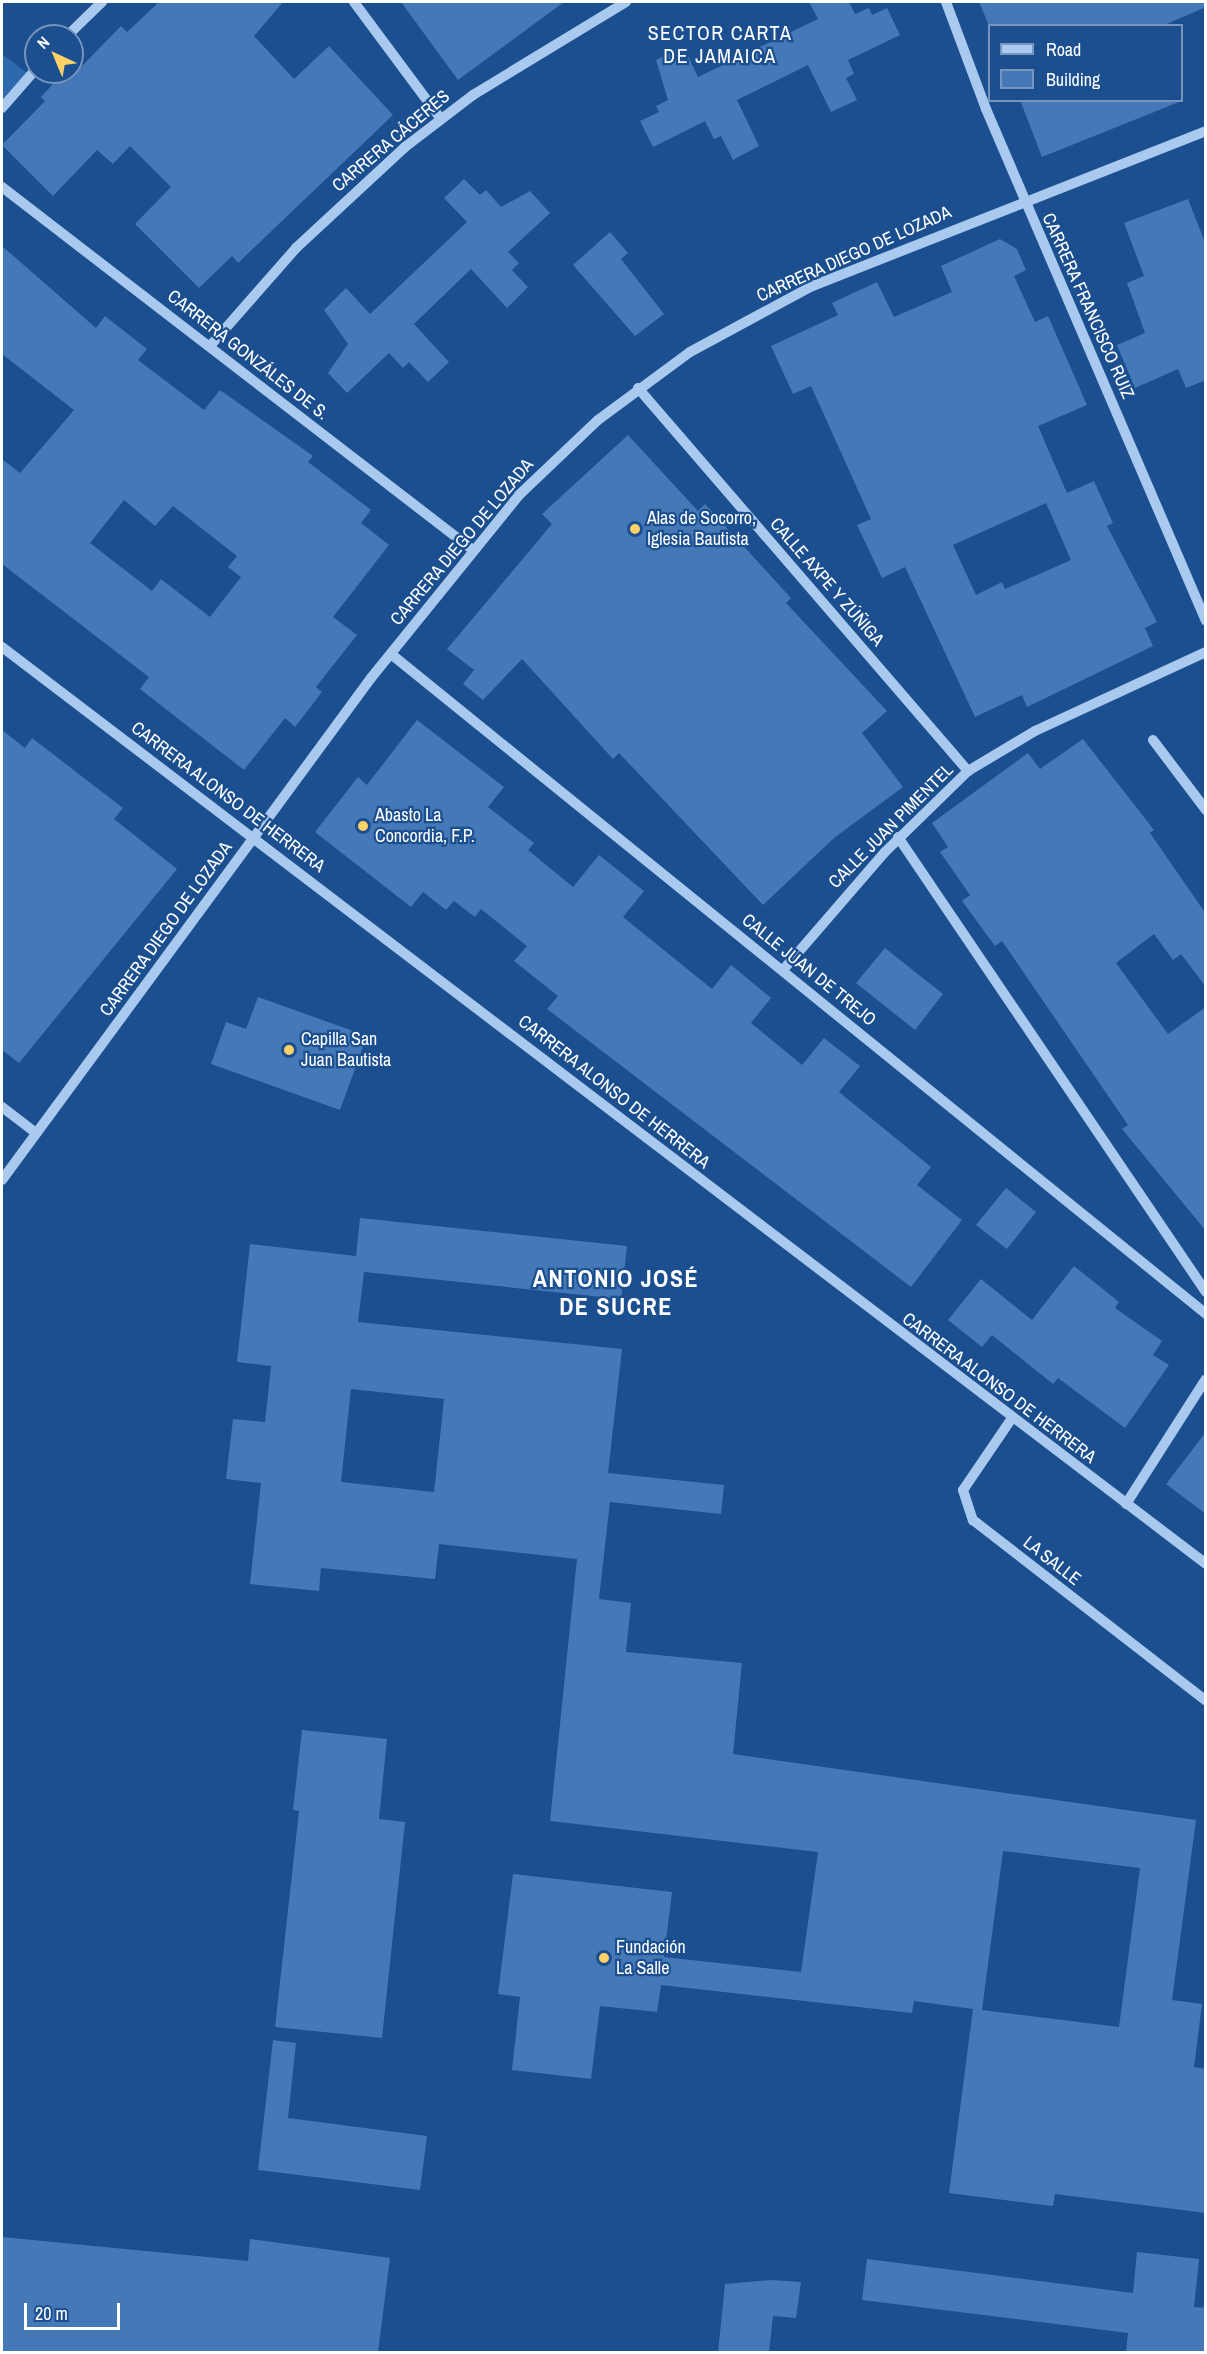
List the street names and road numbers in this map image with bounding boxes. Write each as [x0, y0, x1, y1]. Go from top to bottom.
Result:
street label: CARRERA CÁCERES [328, 85, 454, 197]
street label: CARRERA DIEGO DE LOZADA [753, 201, 955, 307]
street label: CARRERA FRANCISCO RUIZ [1037, 209, 1139, 403]
street label: CARRERA GONZÁLES DE S. [163, 285, 333, 425]
street label: CARRERA DIEGO DE LOZADA [386, 454, 538, 630]
street label: CALLE AXPE Y ZÚÑIGA [765, 513, 889, 651]
street label: CARRERA ALONSO DE HERRERA [126, 717, 330, 877]
street label: CALLE JUAN PIMENTEL [824, 759, 958, 893]
street label: CARRERA DIEGO DE LOZADA [95, 837, 237, 1021]
street label: CALLE JUAN DE TREJO [738, 909, 880, 1031]
street label: CARRERA ALONSO DE HERRERA [513, 1010, 715, 1174]
street label: CARRERA ALONSO DE HERRERA [897, 1308, 1101, 1468]
street label: LA SALLE [1019, 1532, 1085, 1590]

